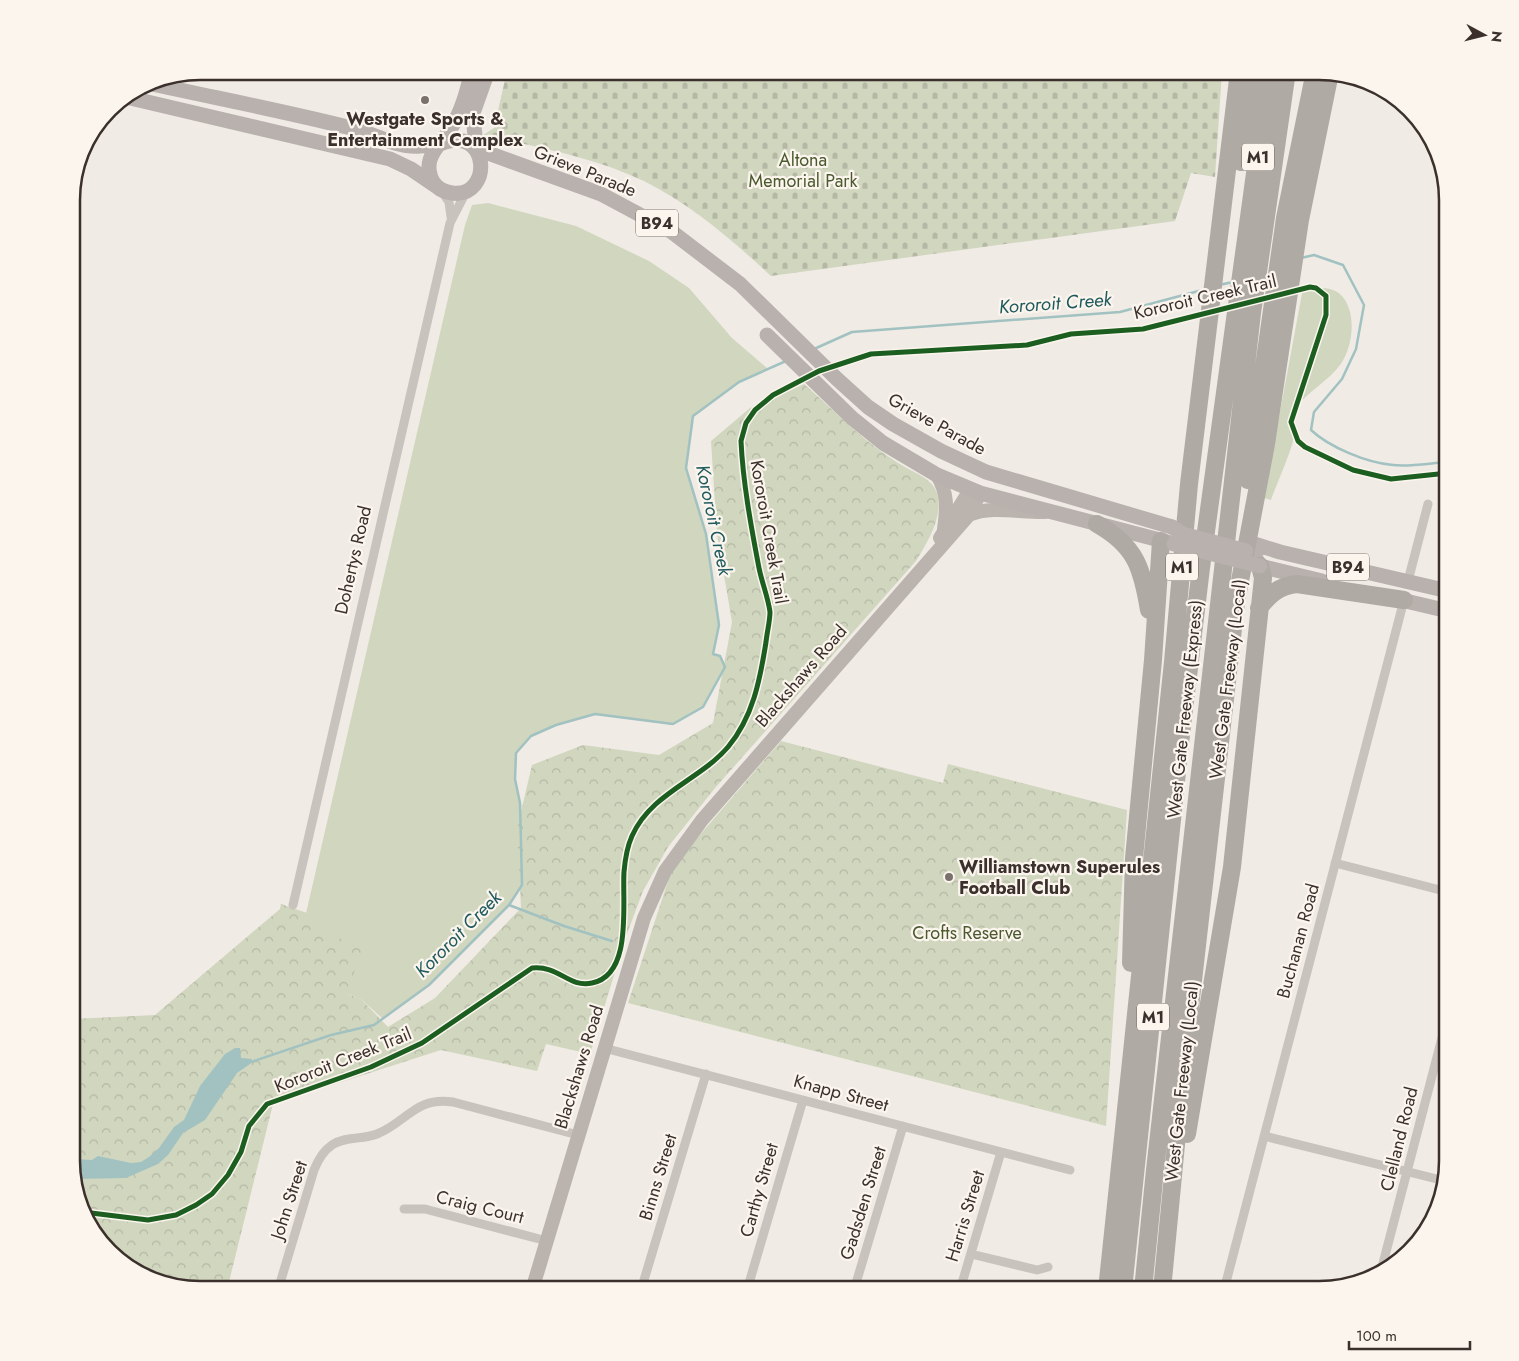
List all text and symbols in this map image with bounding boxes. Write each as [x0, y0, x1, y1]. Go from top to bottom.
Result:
north arrow [1459, 10, 1509, 60]
text: N [1486, 30, 1508, 43]
marker: Westgate Sports & Entertainment Complex [419, 94, 431, 106]
place label: Westgate Sports & Entertainment Complex [327, 106, 523, 153]
street label: Grieve Parade [530, 139, 640, 203]
road number: M1 [1242, 144, 1274, 170]
park label: Altona Memorial Park [749, 147, 857, 194]
road number: B94 [636, 210, 678, 237]
street label: Kororoit Creek Trail [1131, 268, 1279, 326]
water label: Kororoit Creek [998, 286, 1113, 320]
street label: Grieve Parade [883, 386, 991, 462]
street label: Kororoit Creek Trail [744, 458, 794, 606]
water label: Kororoit Creek [689, 462, 739, 579]
street label: Dohertys Road [328, 503, 378, 617]
road number: M1 [1166, 554, 1198, 580]
road number: B94 [1327, 554, 1369, 580]
street label: West Gate Freeway (Local) [1203, 577, 1253, 781]
street label: West Gate Freeway (Express) [1161, 598, 1209, 820]
street label: Blackshaws Road [749, 619, 853, 733]
place label: Williamstown Superules Football Club [959, 854, 1160, 901]
marker: Williamstown Superules Football Club [943, 871, 955, 883]
street label: Buchanan Road [1270, 881, 1326, 1001]
water label: Kororoit Creek [409, 884, 508, 983]
park label: Crofts Reserve [912, 920, 1022, 946]
street label: West Gate Freeway (Local) [1159, 979, 1205, 1183]
street label: Blackshaws Road [548, 1002, 610, 1132]
road number: M1 [1137, 1004, 1169, 1030]
street label: Kororoit Creek Trail [270, 1021, 416, 1099]
street label: Knapp Street [791, 1068, 892, 1118]
street label: Clelland Road [1373, 1084, 1425, 1194]
street label: Binns Street [633, 1130, 684, 1223]
street label: Carthy Street [733, 1139, 785, 1240]
street label: Gadsden Street [833, 1142, 893, 1263]
street label: John Street [263, 1157, 314, 1245]
street label: Harris Street [939, 1167, 991, 1265]
street label: Craig Court [433, 1184, 527, 1231]
scale bar [1349, 1318, 1470, 1350]
text: 100 m [1356, 1325, 1397, 1347]

